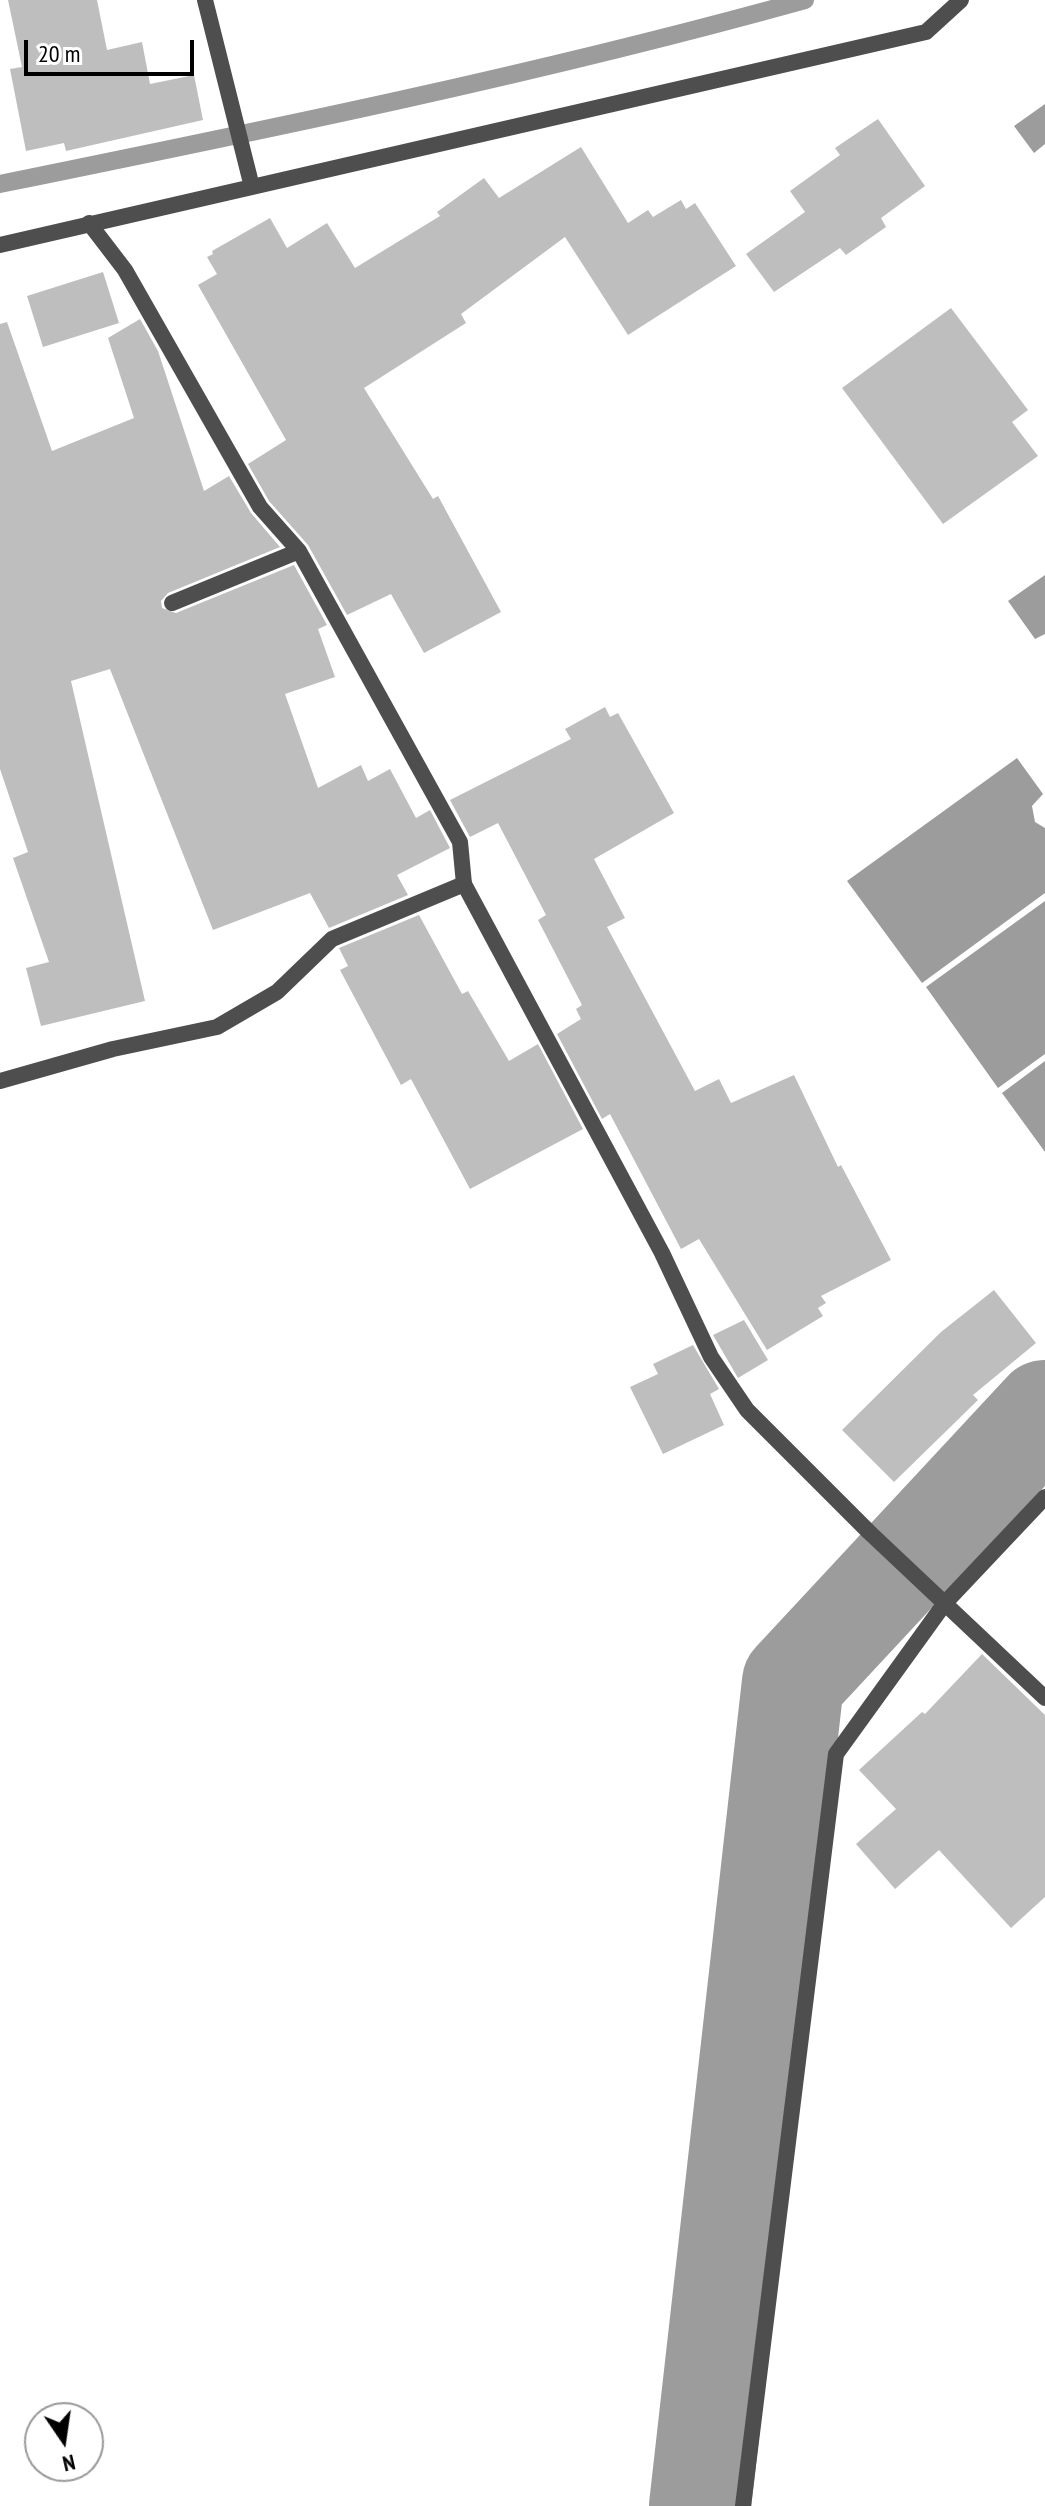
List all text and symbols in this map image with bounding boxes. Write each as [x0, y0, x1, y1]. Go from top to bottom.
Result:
scale bar [28, 24, 198, 74]
text: 20 m [38, 38, 80, 69]
north arrow [24, 2402, 104, 2482]
text: N [60, 2448, 78, 2478]

